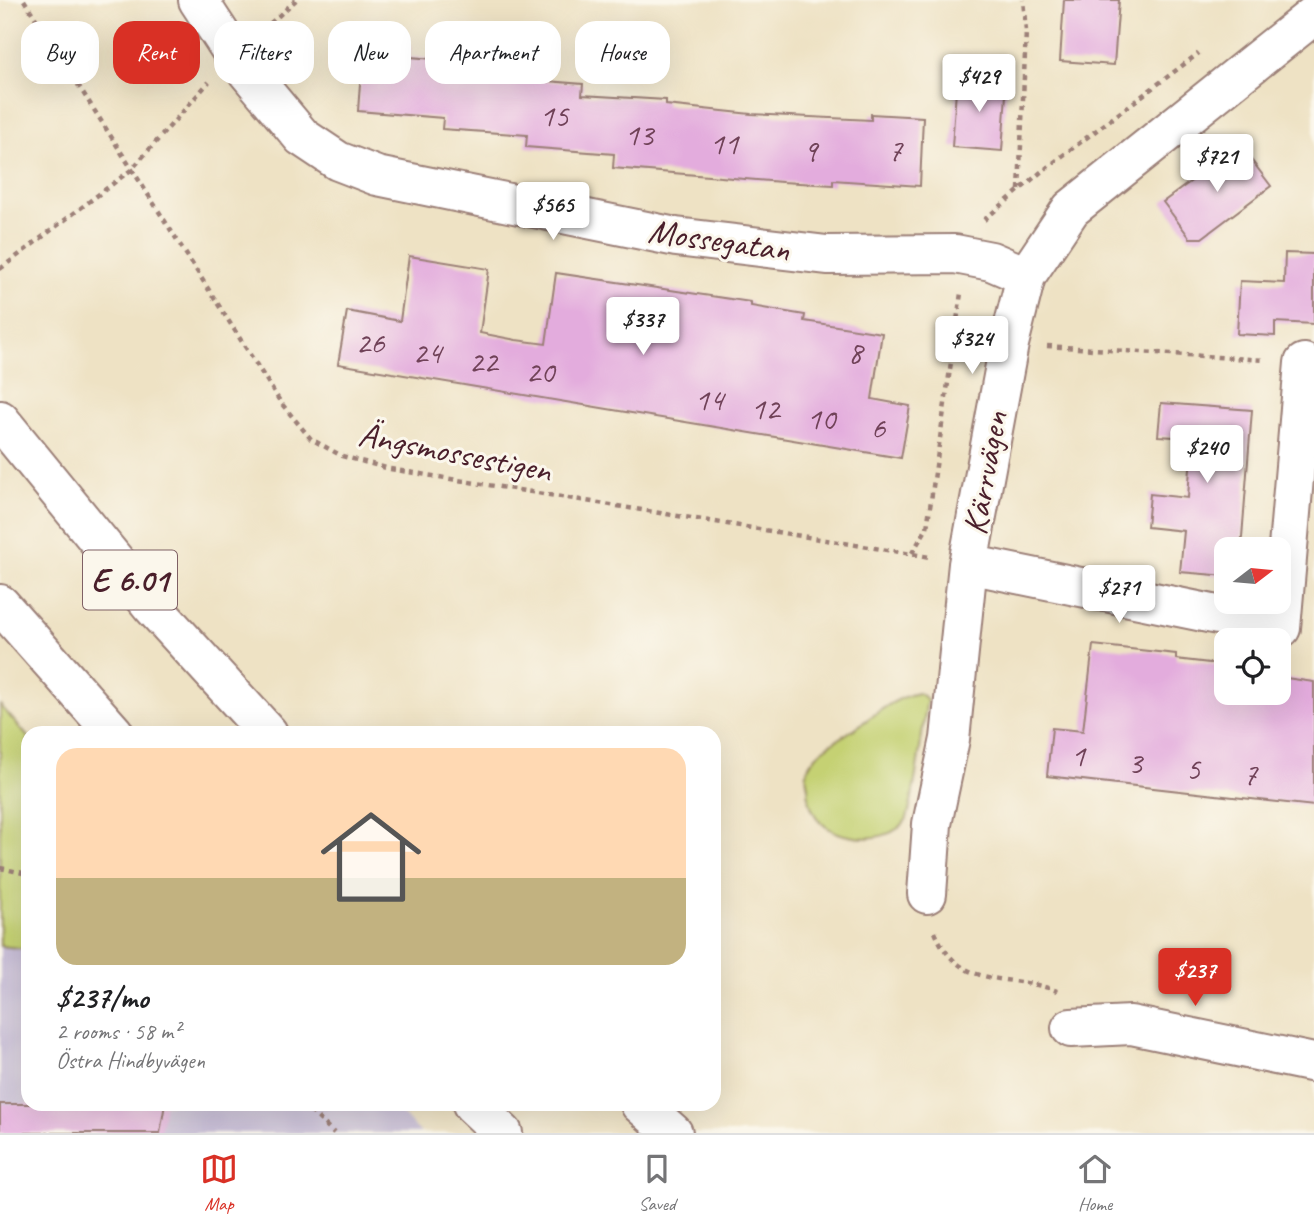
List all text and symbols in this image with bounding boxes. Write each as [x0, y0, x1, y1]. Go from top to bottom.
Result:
chip: Buy [21, 21, 99, 84]
chip: Rent [113, 21, 200, 84]
chip: Filters [214, 21, 314, 84]
chip: New [328, 21, 411, 84]
chip: Apartment [425, 21, 561, 84]
chip: House [575, 21, 670, 84]
pin: $429 [938, 54, 1020, 114]
text: $429 [958, 62, 1000, 91]
house number: 15 [540, 95, 570, 136]
house number: 13 [625, 114, 656, 155]
house number: 11 [710, 123, 740, 164]
house number: 9 [803, 130, 820, 171]
house number: 7 [888, 130, 904, 171]
pin: $721 [1176, 134, 1258, 194]
text: $721 [1196, 142, 1238, 171]
pin: $565 [512, 182, 594, 242]
text: $565 [532, 190, 574, 219]
street label: Mossegatan [645, 208, 793, 272]
pin: $337 [602, 298, 684, 357]
text: $337 [622, 305, 664, 334]
pin: $324 [931, 316, 1013, 376]
house number: 26 [356, 322, 386, 363]
text: $324 [951, 324, 993, 353]
house number: 24 [413, 332, 445, 373]
house number: 8 [848, 332, 865, 373]
house number: 22 [469, 341, 500, 382]
house number: 20 [526, 351, 557, 392]
house number: 14 [695, 379, 727, 420]
house number: 12 [751, 388, 782, 429]
house number: 10 [807, 398, 838, 439]
house number: 6 [871, 407, 887, 448]
street label: Kärrvägen [952, 408, 1018, 538]
street label: Ängsmossestigen [355, 411, 556, 493]
pin: $240 [1166, 426, 1248, 485]
text: $240 [1186, 433, 1228, 462]
north arrow [1214, 537, 1292, 614]
map controls [1214, 537, 1291, 705]
road number: E 6.01 [83, 551, 177, 610]
pin: $271 [1078, 566, 1160, 625]
text: $271 [1098, 573, 1140, 602]
button: locate [1214, 628, 1291, 705]
house number: 1 [1071, 735, 1087, 776]
house number: 3 [1128, 742, 1145, 783]
house number: 5 [1186, 748, 1202, 789]
house number: 7 [1243, 754, 1259, 795]
icon: home [308, 794, 434, 920]
pin: $237 [1154, 948, 1236, 1008]
text: $237 [1174, 956, 1216, 985]
text: $237/mo [56, 979, 148, 1017]
text: 2 rooms · 58 m² [56, 1017, 180, 1046]
text: Östra Hindbyvägen [56, 1046, 205, 1075]
tab: Map [200, 1150, 238, 1216]
tab: Saved [638, 1150, 676, 1216]
tab: Home [1076, 1150, 1114, 1216]

